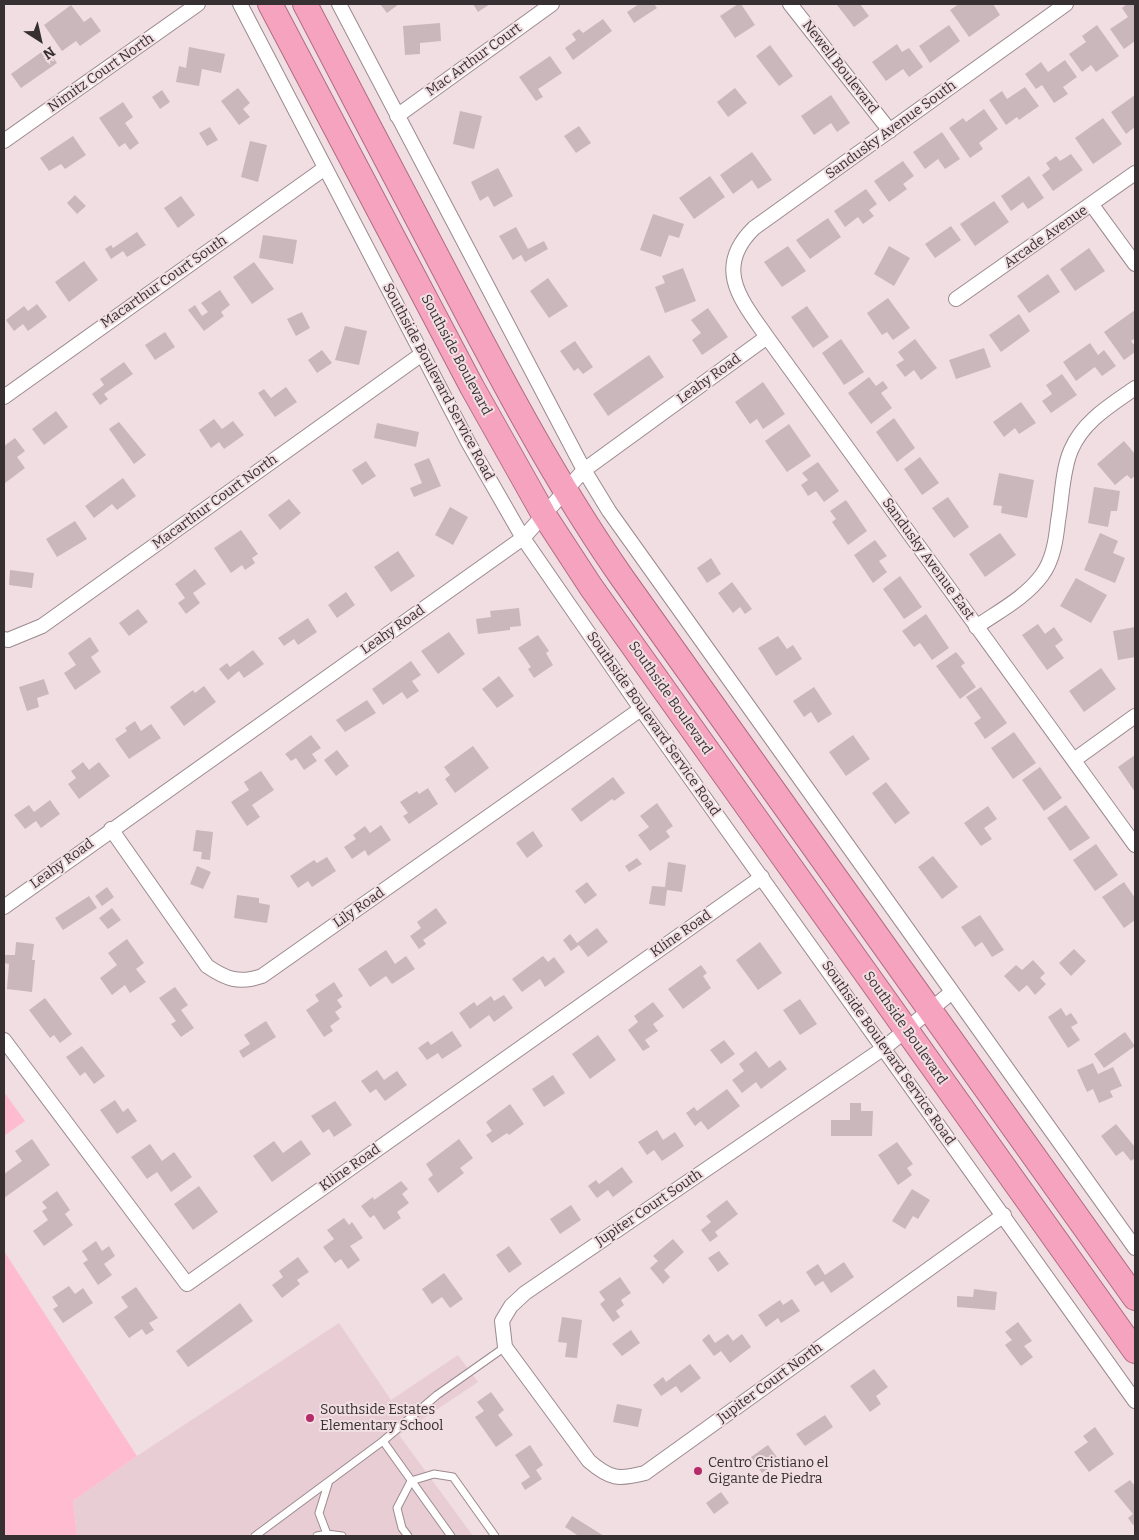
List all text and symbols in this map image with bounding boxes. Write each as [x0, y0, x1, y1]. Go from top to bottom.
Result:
north arrow [15, 15, 65, 65]
street label: Newell Boulevard [798, 17, 882, 117]
street label: Mac Arthur Court [423, 20, 525, 100]
street label: Nimitz Court North [45, 30, 157, 116]
street label: Sandusky Avenue South [823, 77, 959, 183]
street label: Arcade Avenue [1001, 202, 1091, 272]
street label: Macarthur Court South [98, 232, 230, 332]
street label: Southside Boulevard Service Road [379, 281, 497, 483]
street label: Southside Boulevard [417, 292, 495, 418]
street label: Leahy Road [674, 350, 744, 408]
street label: Macarthur Court North [149, 451, 281, 553]
street label: Sandusky Avenue East [878, 495, 978, 623]
street label: Leahy Road [358, 602, 428, 658]
street label: Southside Boulevard Service Road [583, 629, 723, 819]
street label: Southside Boulevard [625, 638, 715, 758]
street label: Leahy Road [27, 835, 97, 893]
street label: Lily Road [330, 884, 388, 932]
street label: Kline Road [647, 907, 715, 961]
street label: Southside Boulevard Service Road [818, 958, 958, 1148]
street label: Southside Boulevard [860, 968, 950, 1088]
street label: Kline Road [316, 1141, 384, 1195]
street label: Jupiter Court South [592, 1166, 706, 1250]
street label: Jupiter Court North [714, 1339, 826, 1427]
place label: Southside Estates Elementary School [320, 1402, 443, 1434]
marker: Southside Estates Elementary School [304, 1412, 316, 1424]
place label: Centro Cristiano el Gigante de Piedra [708, 1455, 829, 1488]
marker: Centro Cristiano el Gigante de Piedra [692, 1465, 704, 1477]

